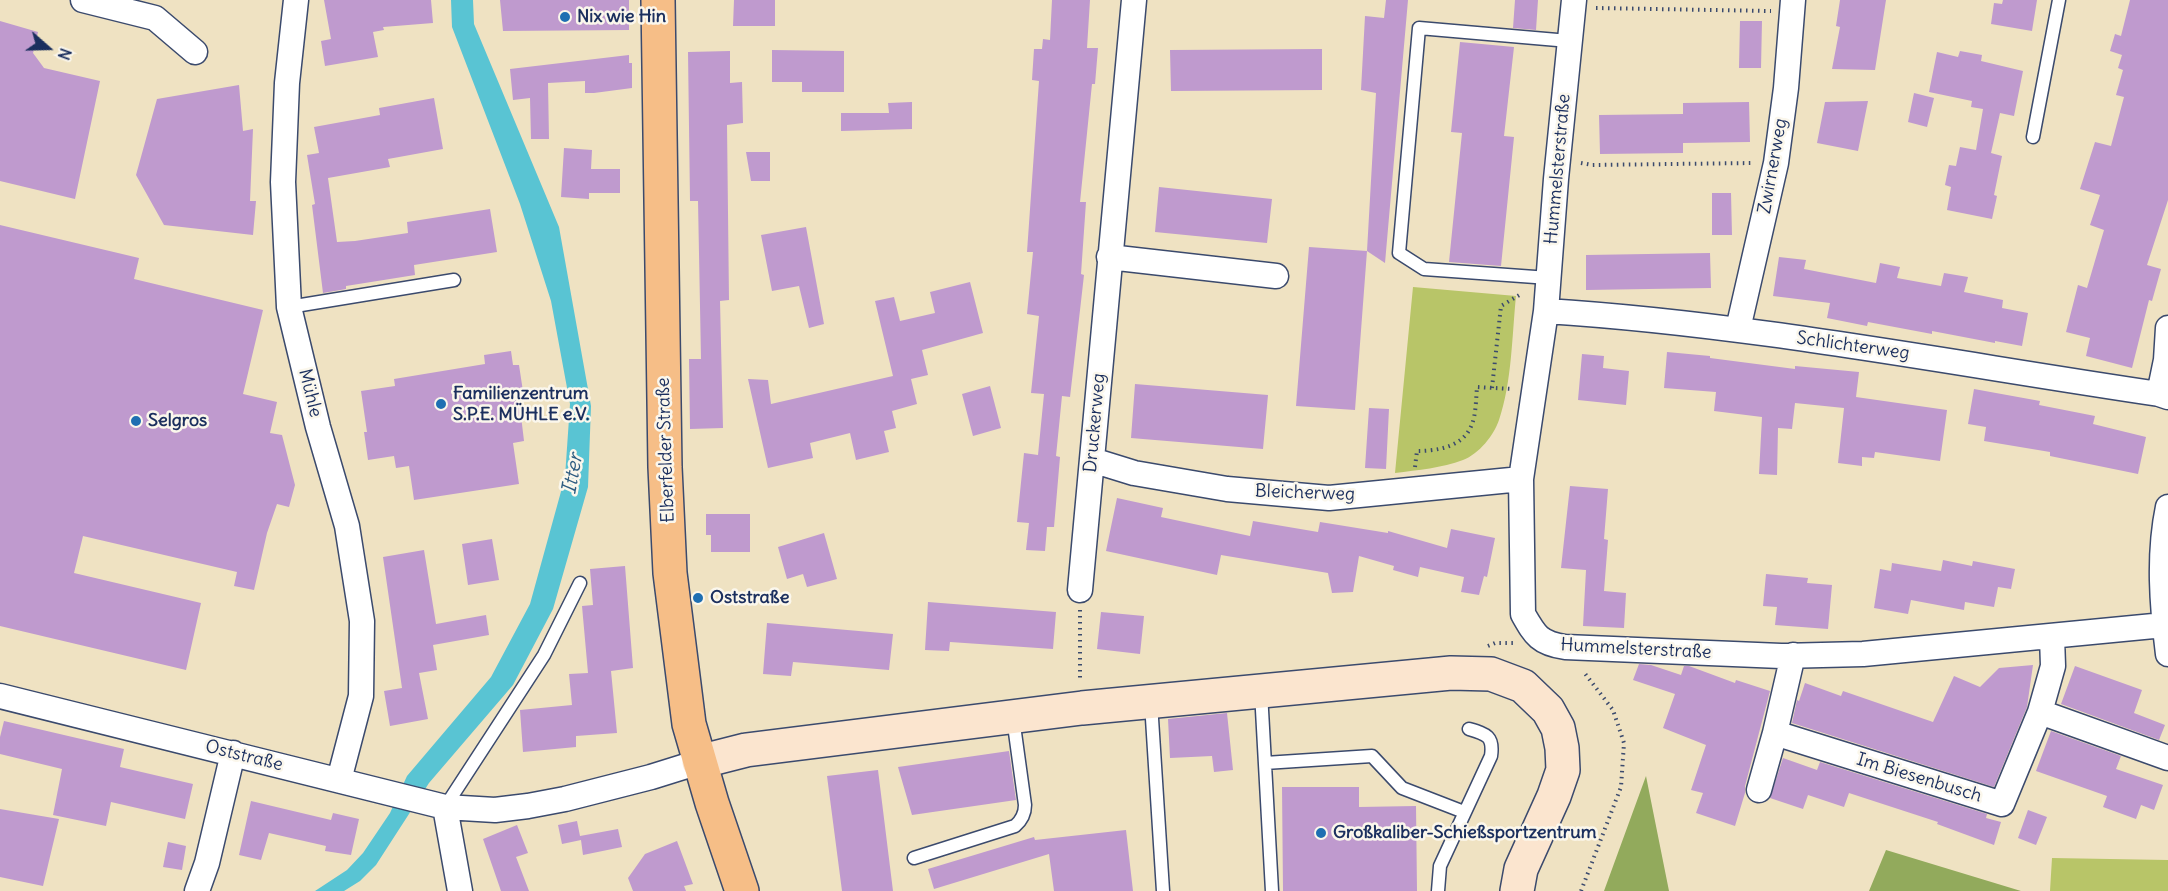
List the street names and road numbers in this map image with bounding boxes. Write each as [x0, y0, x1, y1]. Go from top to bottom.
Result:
street label: Hummelsterstraße [1541, 93, 1575, 245]
street label: Zwirnerweg [1754, 117, 1792, 215]
street label: Schlichterweg [1795, 327, 1911, 365]
street label: Mühle [294, 367, 326, 419]
street label: Druckerweg [1080, 372, 1110, 474]
street label: Elberfelder Straße [653, 377, 679, 523]
street label: Bleicherweg [1255, 480, 1355, 506]
street label: Hummelsterstraße [1560, 634, 1712, 664]
street label: Oststraße [203, 736, 285, 776]
street label: Im Biesenbusch [1854, 749, 1984, 807]

